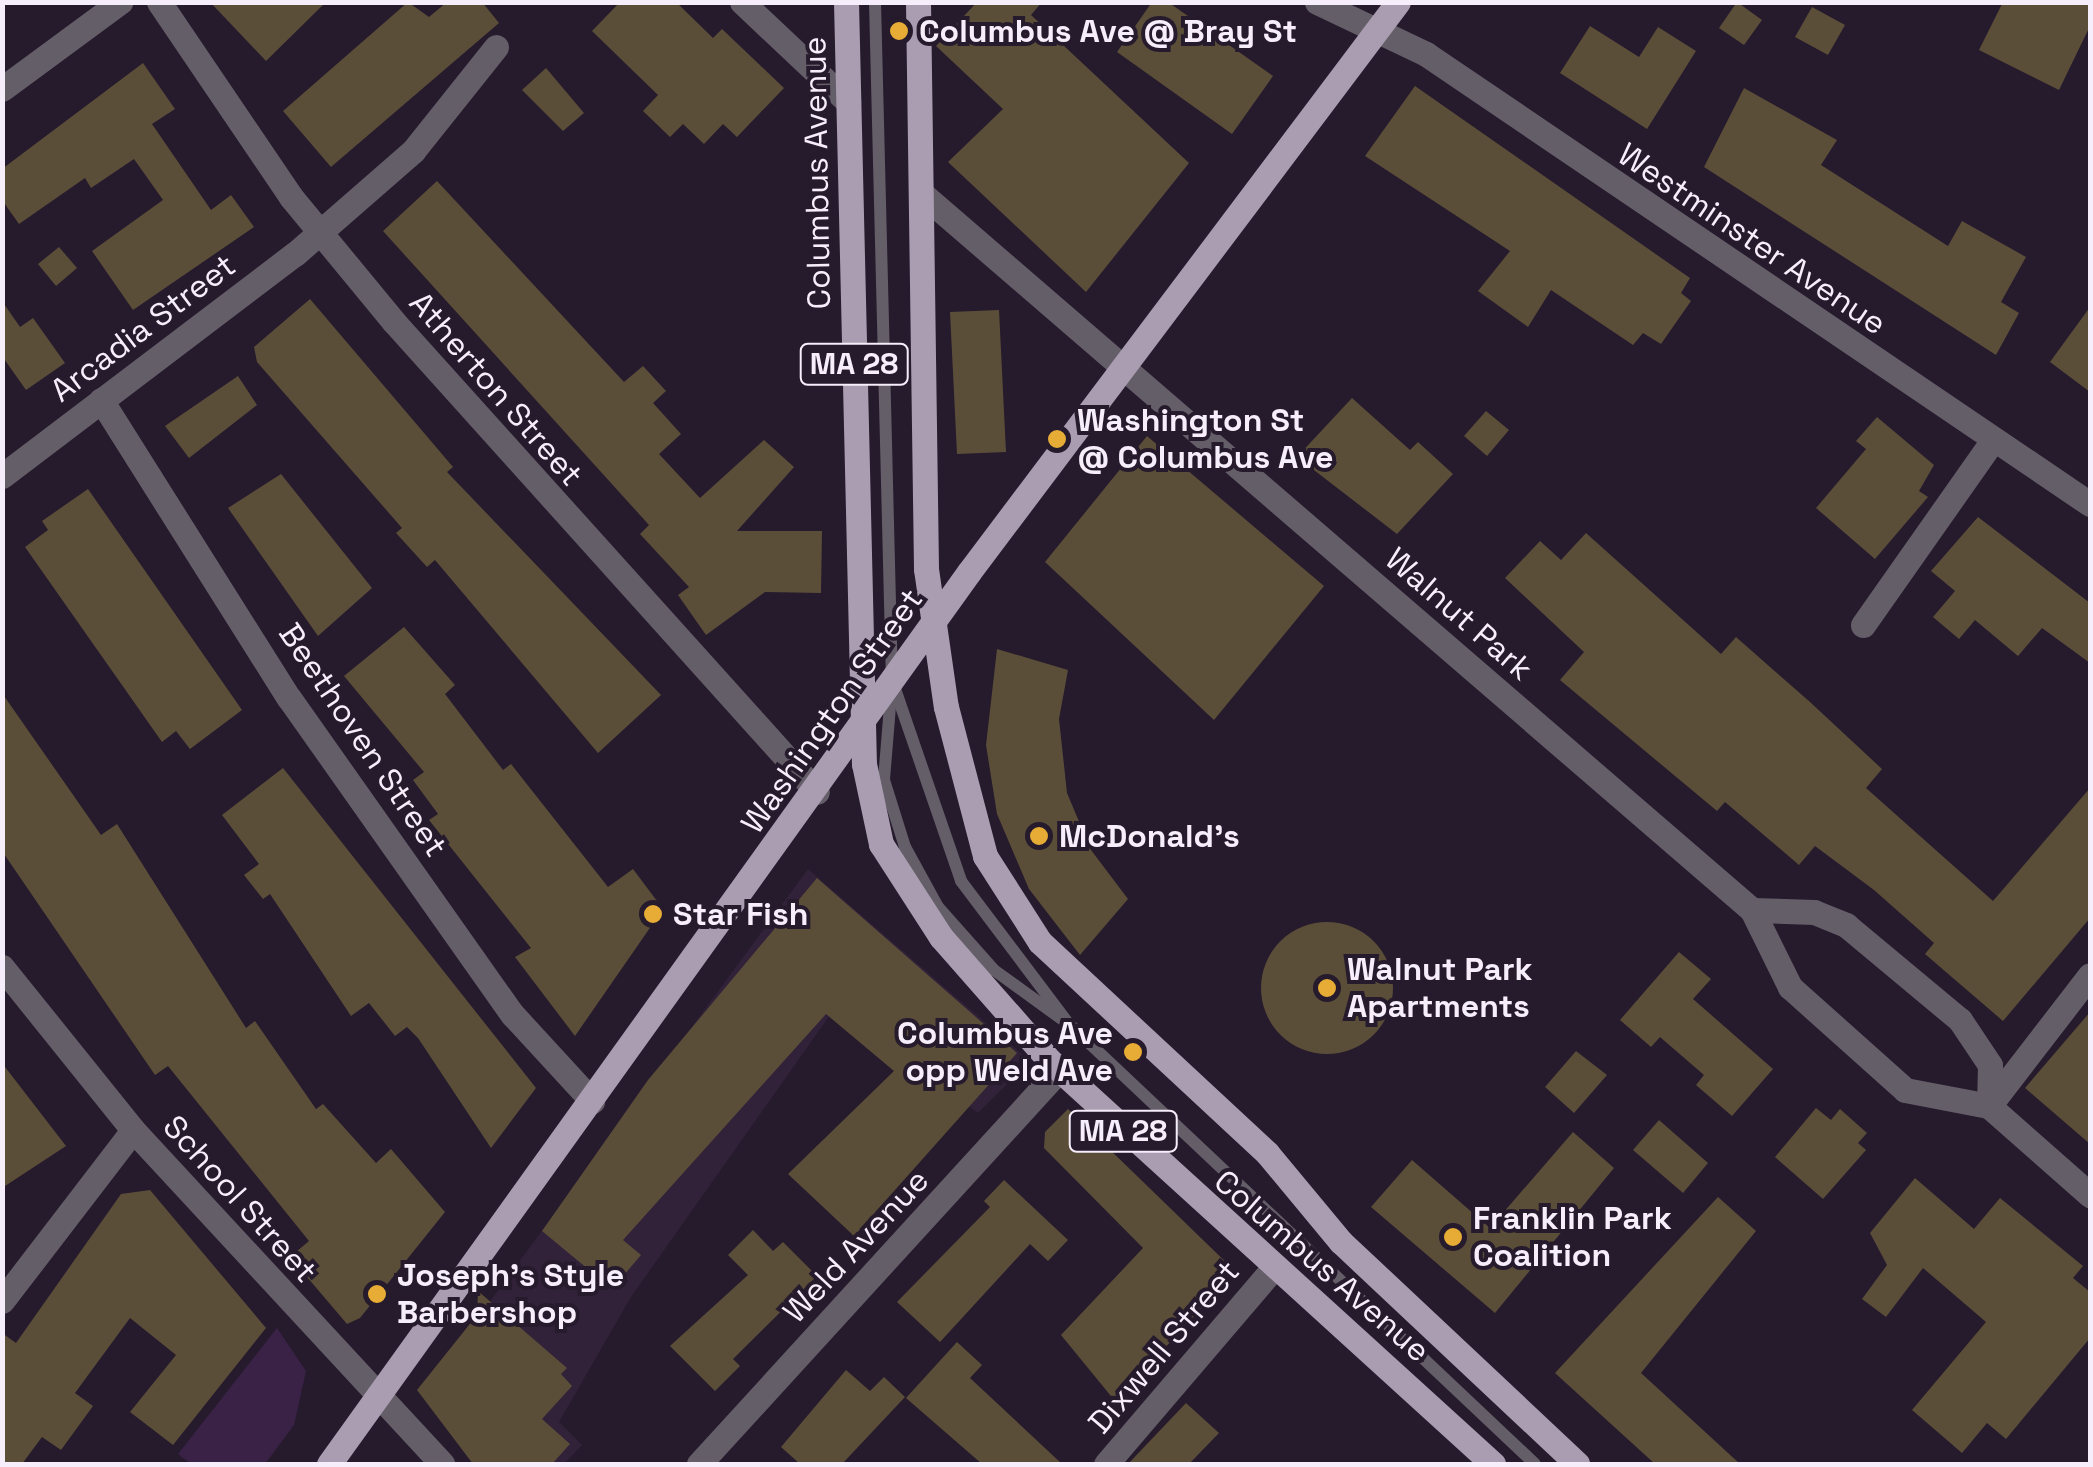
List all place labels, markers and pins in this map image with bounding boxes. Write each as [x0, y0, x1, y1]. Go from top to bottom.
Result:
place label: Columbus Ave @ Bray St [919, 12, 1297, 50]
marker: Columbus Ave @ Bray St [888, 20, 910, 42]
place label: Washington St @ Columbus Ave [1077, 402, 1334, 477]
marker: Washington St @ Columbus Ave [1046, 428, 1068, 450]
place label: McDonald's [1059, 817, 1240, 855]
marker: McDonald's [1028, 825, 1050, 847]
place label: Star Fish [673, 895, 808, 933]
marker: Star Fish [642, 903, 664, 925]
place label: Walnut Park Apartments [1347, 951, 1533, 1026]
marker: Walnut Park Apartments [1316, 977, 1338, 999]
place label: Columbus Ave opp Weld Ave [897, 1015, 1113, 1090]
marker: Columbus Ave opp Weld Ave [1122, 1041, 1144, 1063]
place label: Franklin Park Coalition [1473, 1200, 1672, 1275]
marker: Franklin Park Coalition [1442, 1226, 1464, 1248]
place label: Joseph's Style Barbershop [397, 1257, 624, 1332]
marker: Joseph's Style Barbershop [366, 1283, 388, 1305]

